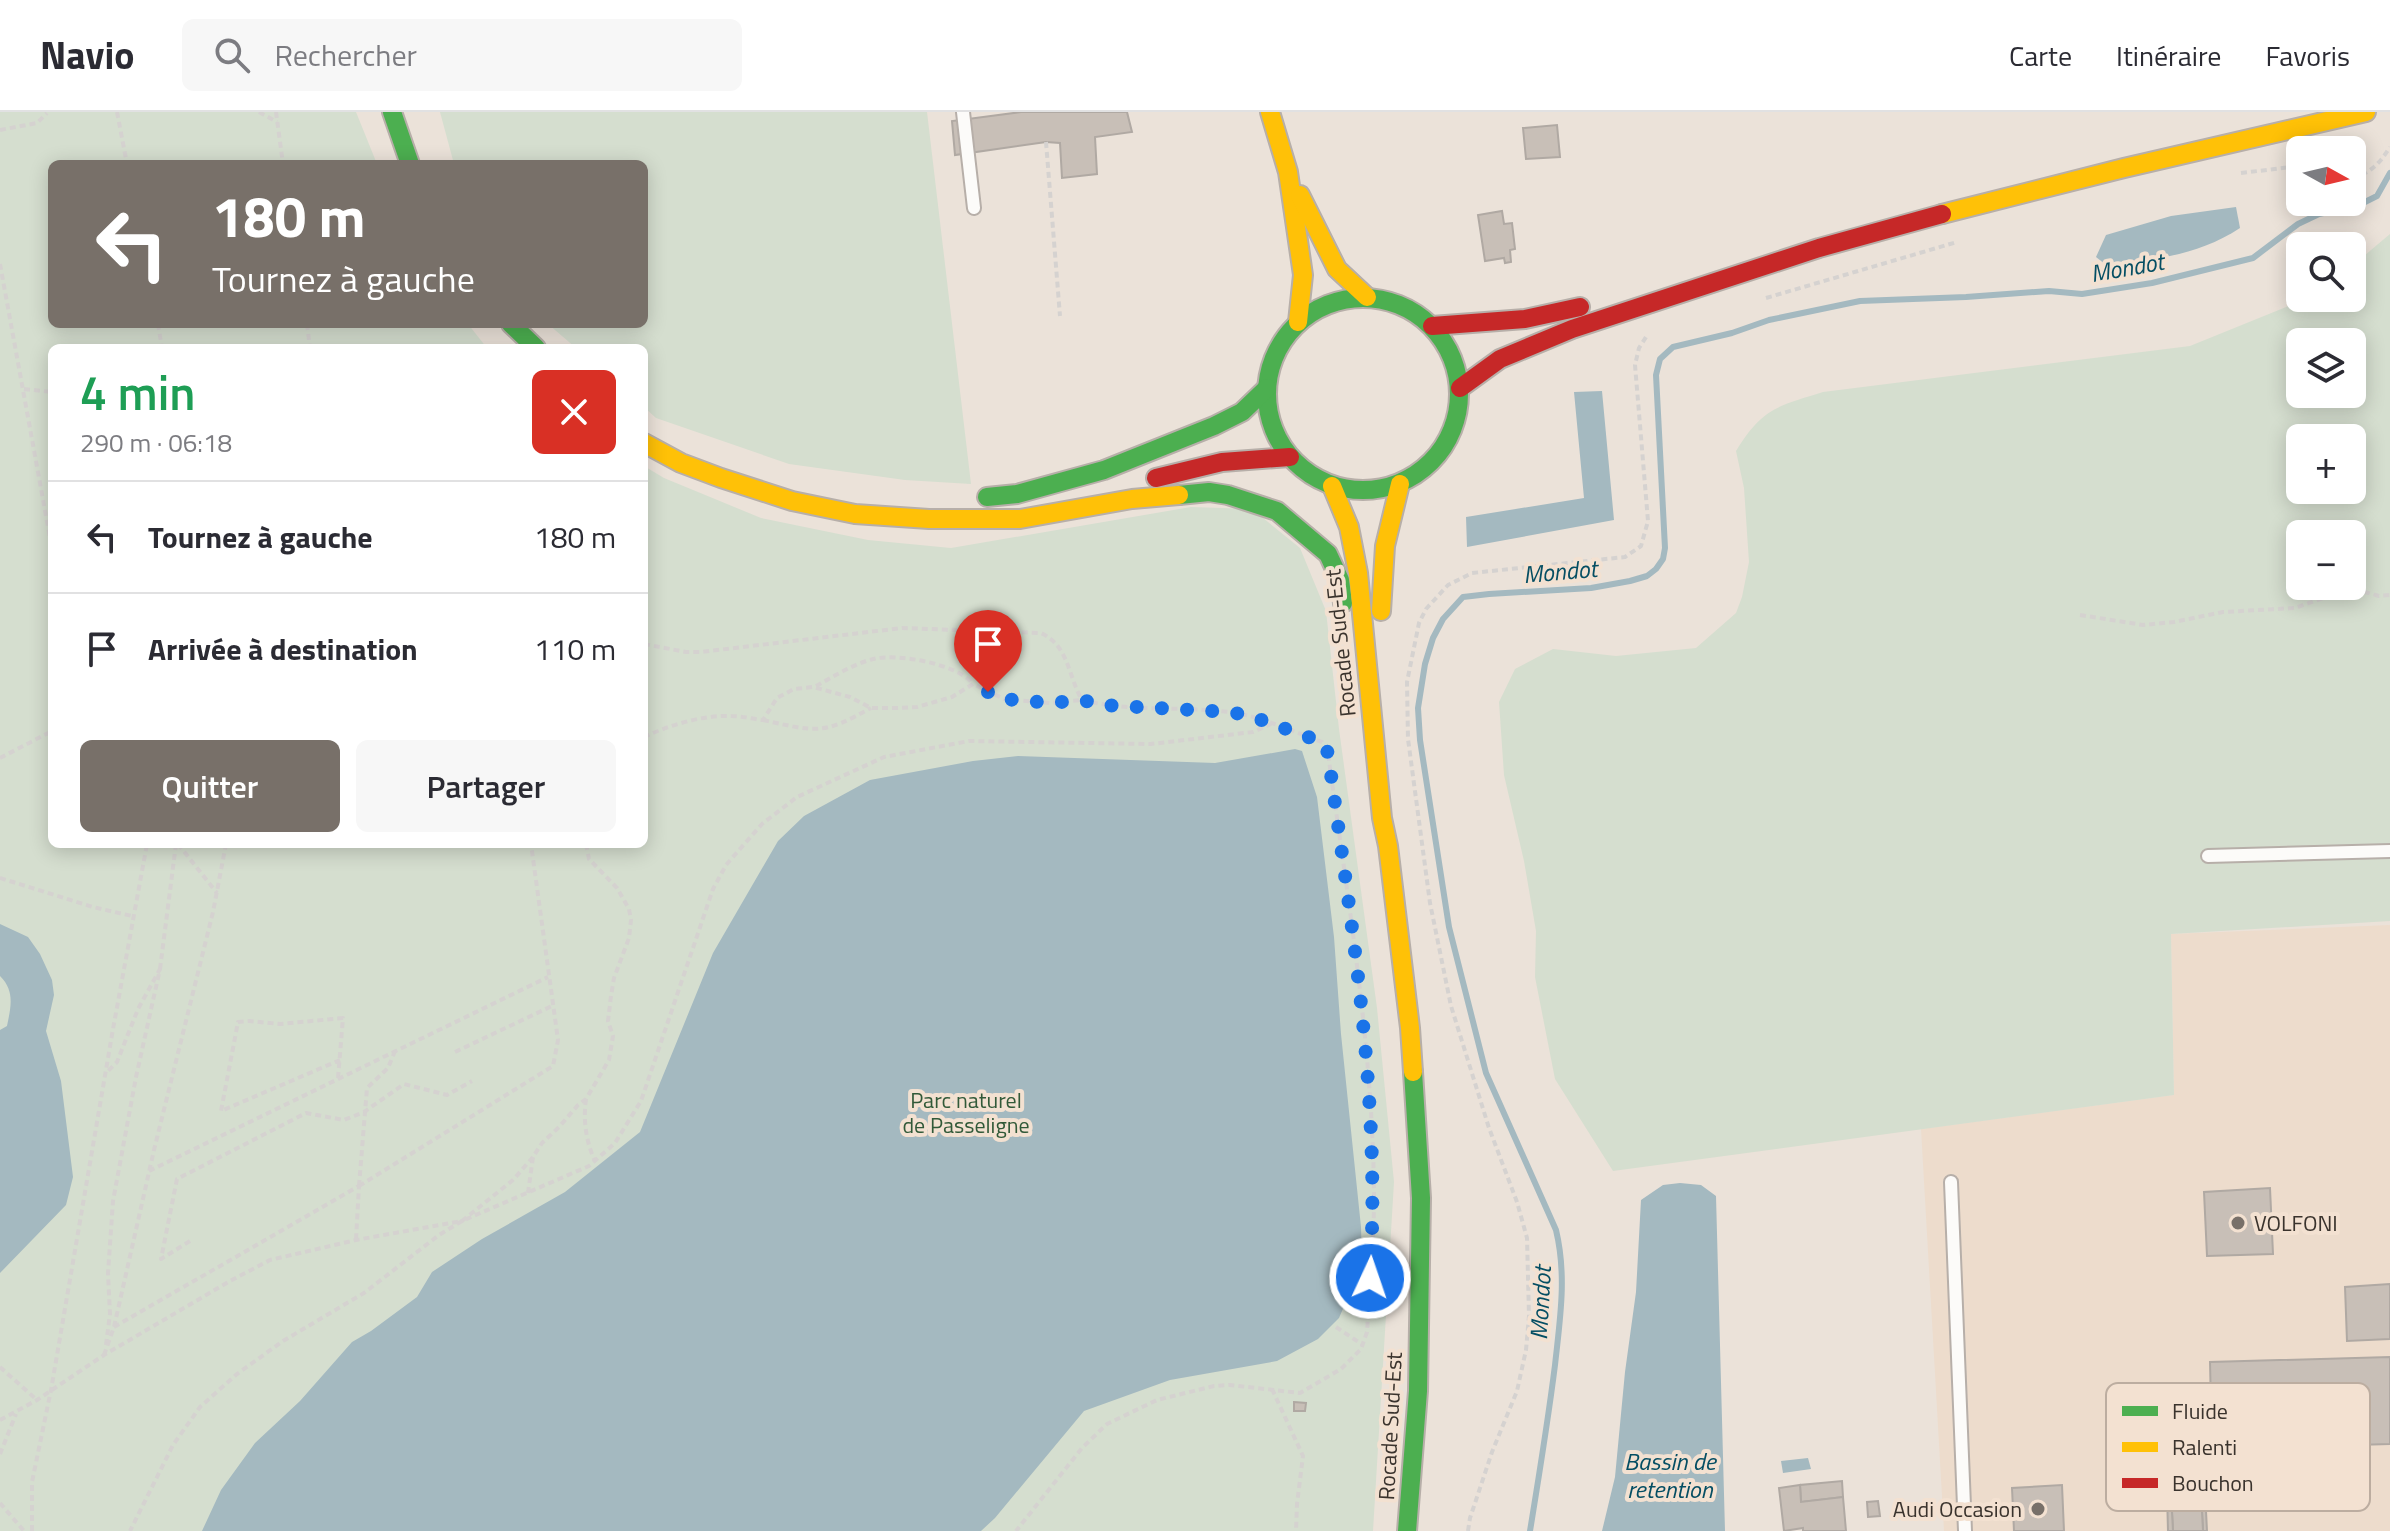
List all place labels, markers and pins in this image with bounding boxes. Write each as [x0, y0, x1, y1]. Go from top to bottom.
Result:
pin [954, 610, 1022, 692]
place label: VOLFONI [2254, 1206, 2338, 1240]
marker: VOLFONI [2229, 1214, 2247, 1232]
place label: Audi Occasion [1893, 1492, 2022, 1526]
marker: Audi Occasion [2029, 1500, 2047, 1518]

